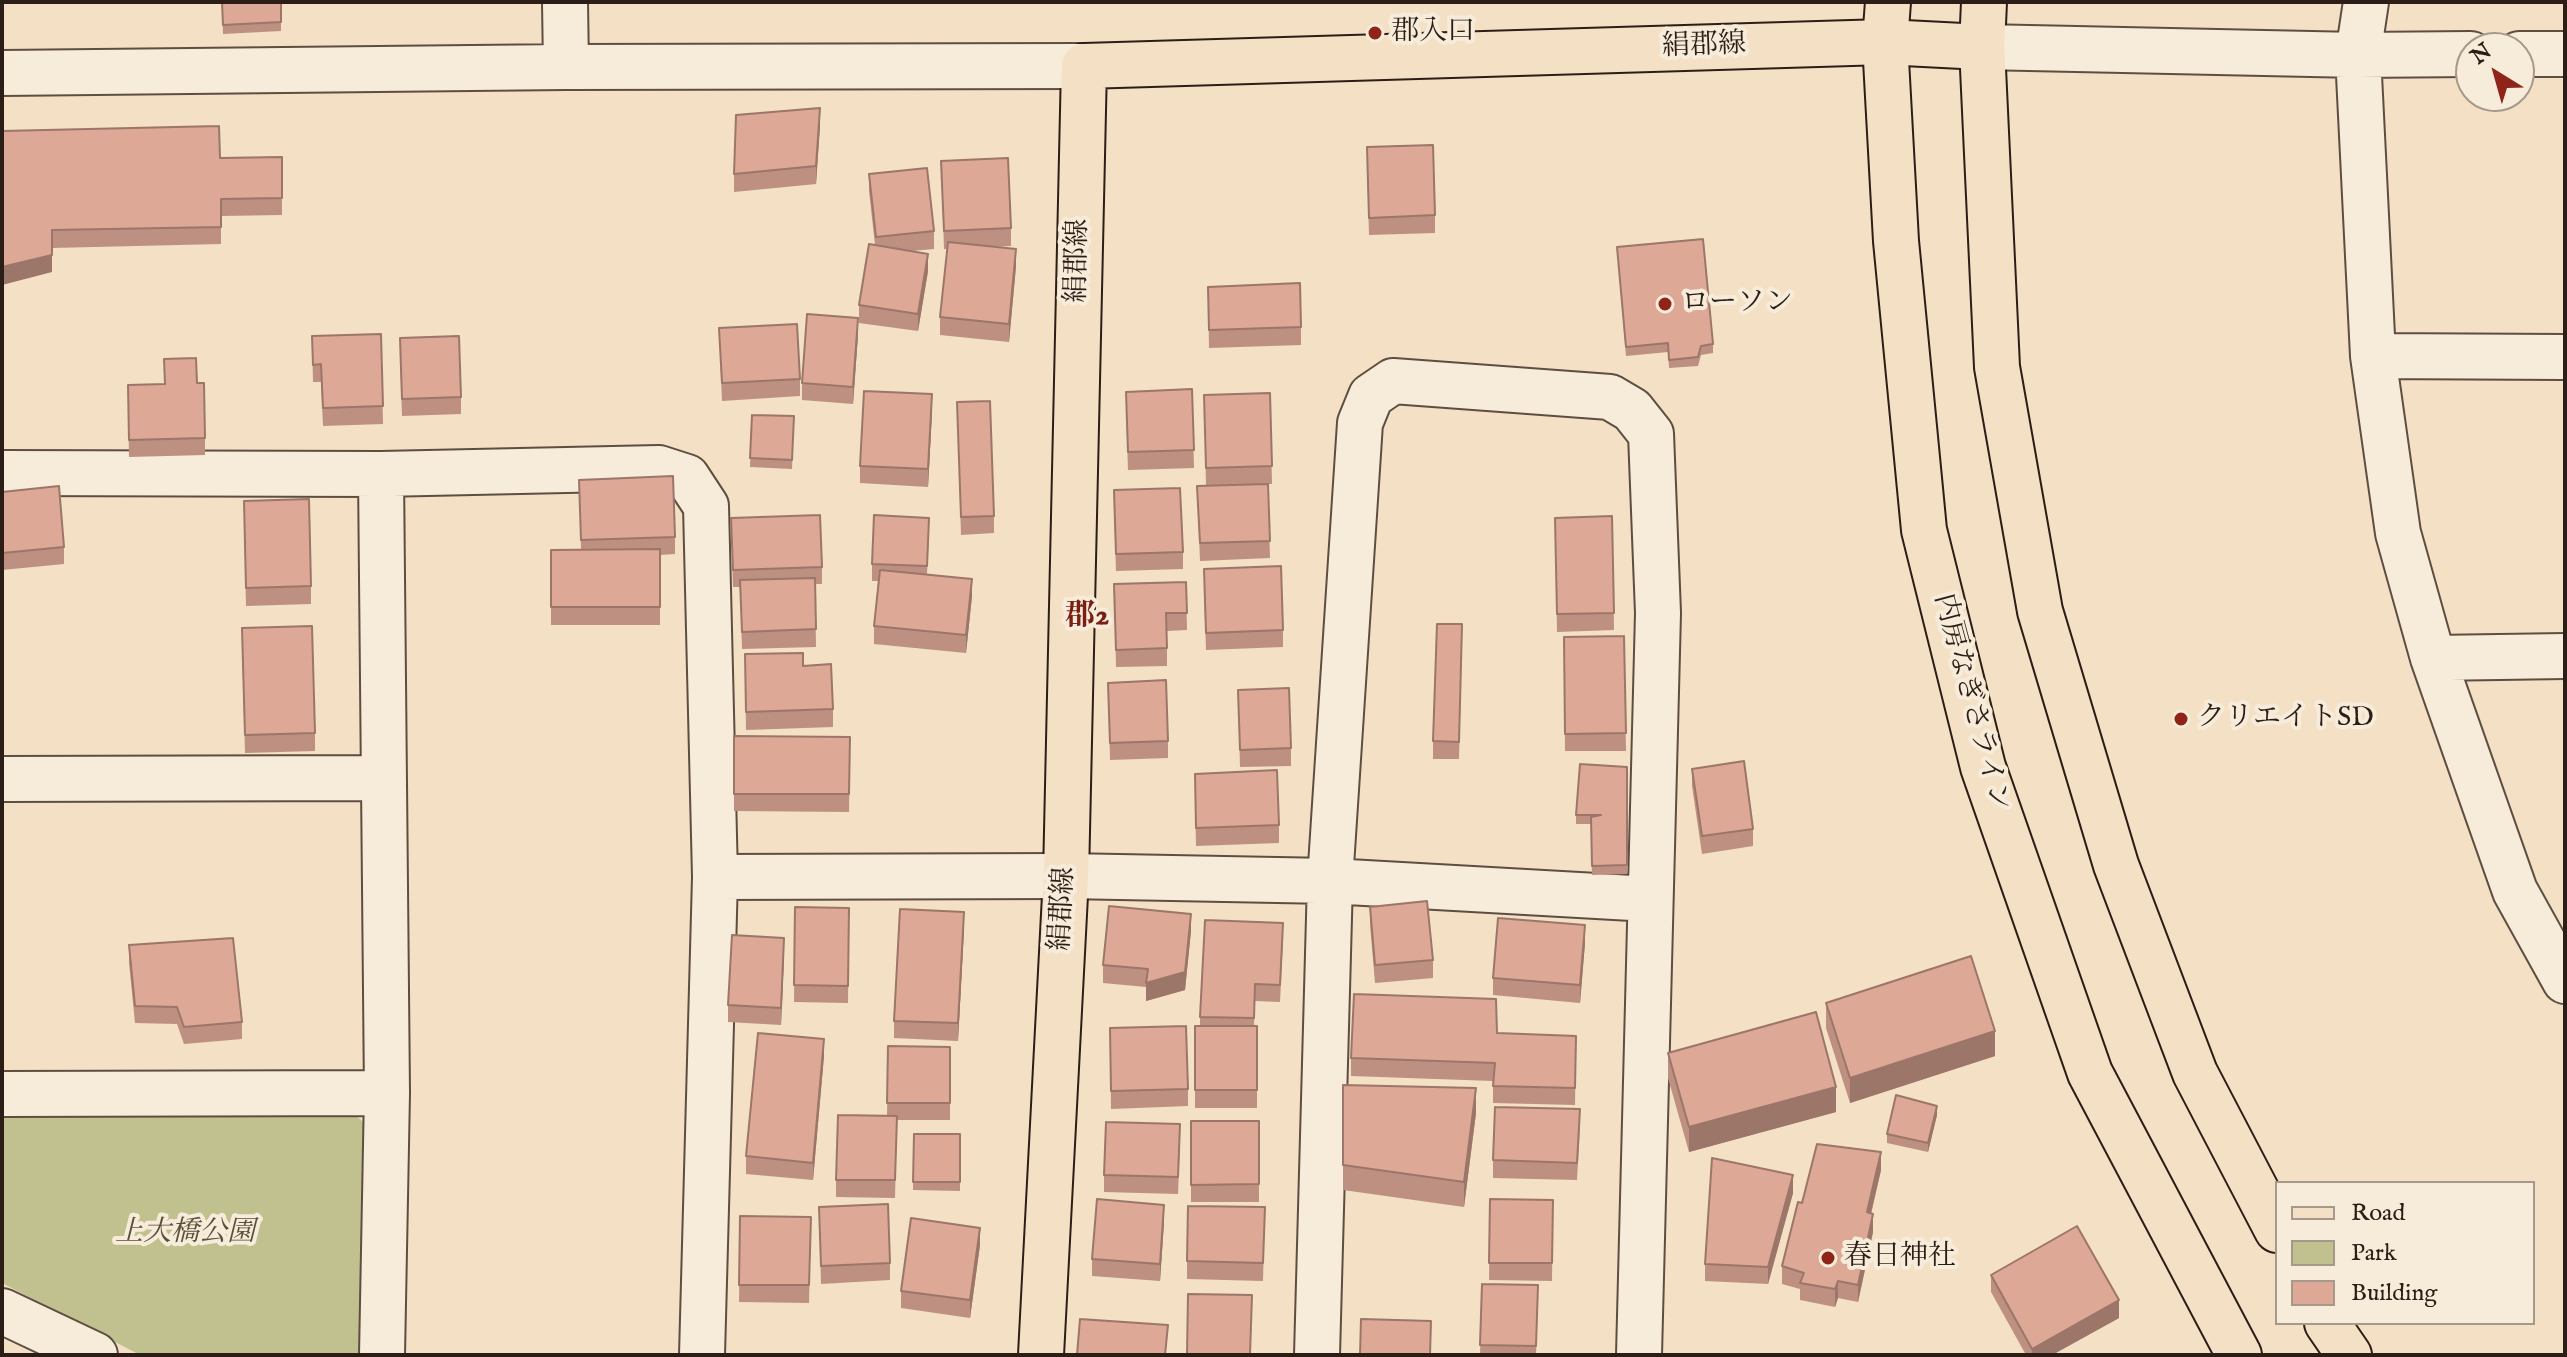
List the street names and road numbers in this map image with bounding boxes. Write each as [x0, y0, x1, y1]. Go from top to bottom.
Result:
street label: 絹郡線 [1661, 29, 1747, 65]
street label: 絹郡線 [1061, 219, 1097, 303]
street label: 内房なぎさライン [1925, 590, 2015, 816]
street label: 絹郡線 [1045, 866, 1083, 952]

